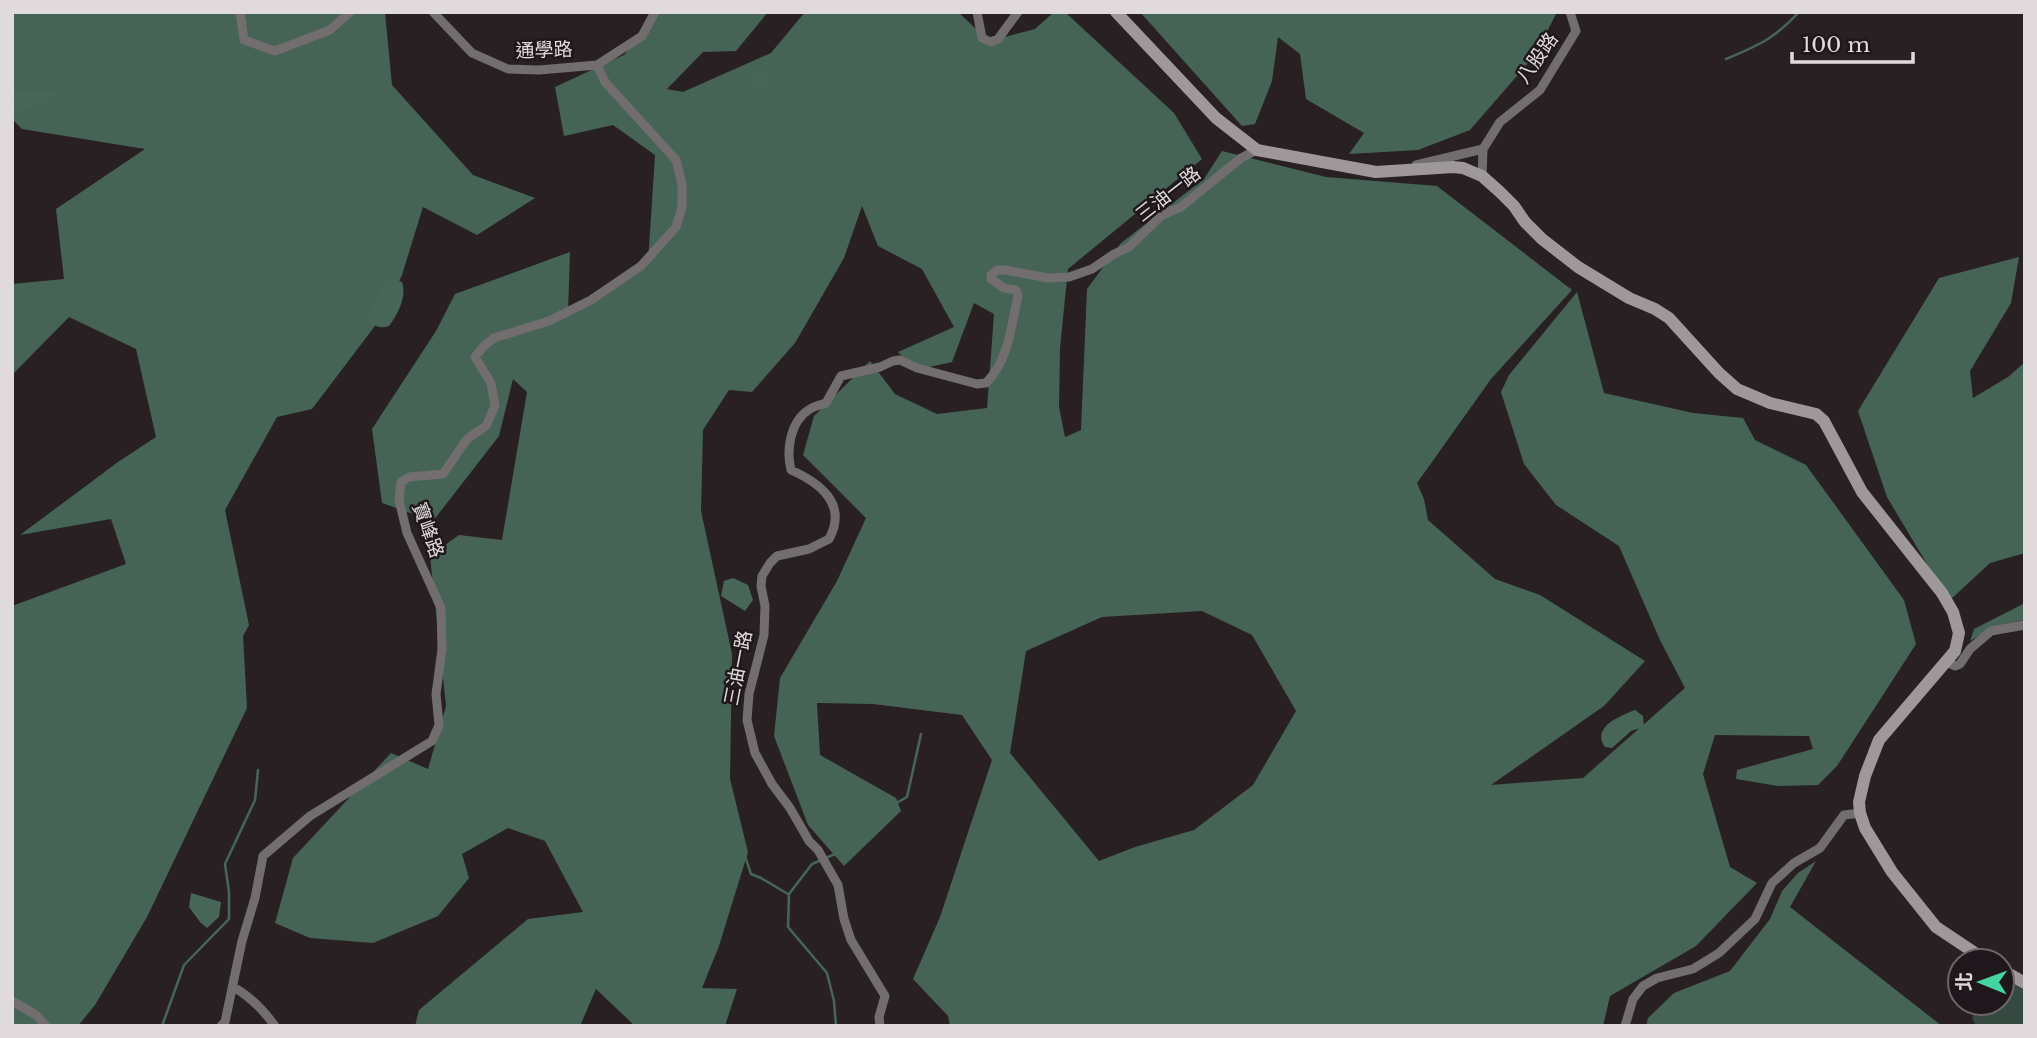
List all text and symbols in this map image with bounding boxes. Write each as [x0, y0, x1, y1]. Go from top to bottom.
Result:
scale bar [1792, 21, 1913, 65]
street label: 八股路 [1511, 28, 1563, 88]
text: 100 m [1802, 32, 1870, 58]
street label: 通學路 [515, 38, 573, 62]
street label: 三油一路 [1131, 162, 1205, 226]
street label: 寶峰路 [407, 499, 449, 561]
street label: 三油一路 [719, 628, 757, 708]
north arrow [1946, 947, 2016, 1017]
text: 北 [1953, 972, 1976, 991]

